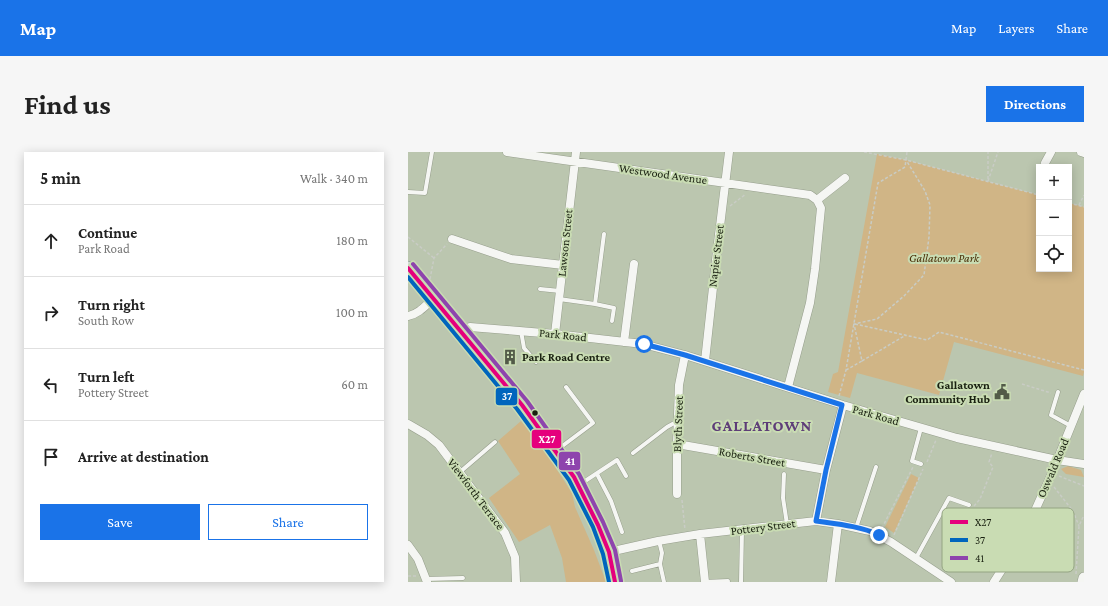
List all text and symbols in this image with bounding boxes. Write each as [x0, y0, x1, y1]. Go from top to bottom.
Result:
text: Map [20, 18, 56, 39]
text: Map [951, 20, 976, 36]
text: Layers [998, 20, 1035, 36]
text: Share [1057, 20, 1088, 36]
button: Directions [986, 86, 1084, 122]
text: Find us [24, 89, 111, 120]
street label: Westwood Avenue [618, 161, 708, 187]
map controls [1036, 164, 1072, 272]
button: + [1036, 164, 1072, 200]
text: 5 min [40, 169, 81, 188]
text: Walk · 340 m [300, 171, 368, 186]
button: − [1036, 200, 1072, 236]
street label: Lawson Street [554, 208, 576, 277]
street label: Napier Street [705, 223, 727, 288]
text: Continue [78, 225, 137, 241]
icon: ahead [40, 230, 62, 252]
text: 180 m [336, 233, 368, 248]
button: locate [1036, 236, 1072, 272]
text: Park Road [78, 241, 130, 256]
park label: Gallatown Park [909, 251, 980, 265]
text: Turn right [78, 297, 145, 313]
icon: right [40, 302, 62, 324]
text: 100 m [336, 305, 368, 320]
text: South Row [78, 313, 134, 328]
street label: Park Road [538, 326, 588, 345]
route start [635, 335, 653, 353]
building icon: Park Road Centre [501, 348, 519, 366]
place label: Park Road Centre [522, 350, 610, 364]
text: Turn left [78, 369, 134, 385]
icon: left [40, 374, 62, 396]
text: 60 m [341, 377, 368, 392]
place label: Gallatown Community Hub [905, 378, 990, 406]
public building icon: Gallatown Community Hub [993, 383, 1011, 401]
text: Pottery Street [78, 385, 148, 400]
line badge: 37 [495, 387, 518, 406]
text: 37 [502, 390, 512, 402]
street label: Blyth Street [670, 395, 686, 452]
street label: Park Road [851, 402, 902, 429]
unlabelled marker [530, 408, 540, 418]
district label: GALLATOWN [711, 417, 813, 434]
line badge: X27 [531, 429, 562, 449]
text: X27 [538, 433, 556, 445]
street label: Oswald Road [1034, 436, 1072, 500]
street label: Roberts Street [718, 444, 787, 470]
icon: arrive [40, 446, 62, 468]
text: Arrive at destination [78, 449, 209, 465]
line badge: 41 [558, 451, 581, 471]
text: 41 [565, 455, 575, 467]
street label: Viewforth Terrace [445, 456, 507, 532]
button: Save [40, 504, 200, 540]
button: Share [208, 504, 368, 540]
legend [942, 508, 1074, 572]
street label: Pottery Street [730, 516, 797, 538]
text: X27 [975, 516, 991, 528]
route end [870, 526, 888, 544]
text: 37 [975, 534, 985, 546]
text: 41 [975, 552, 985, 564]

